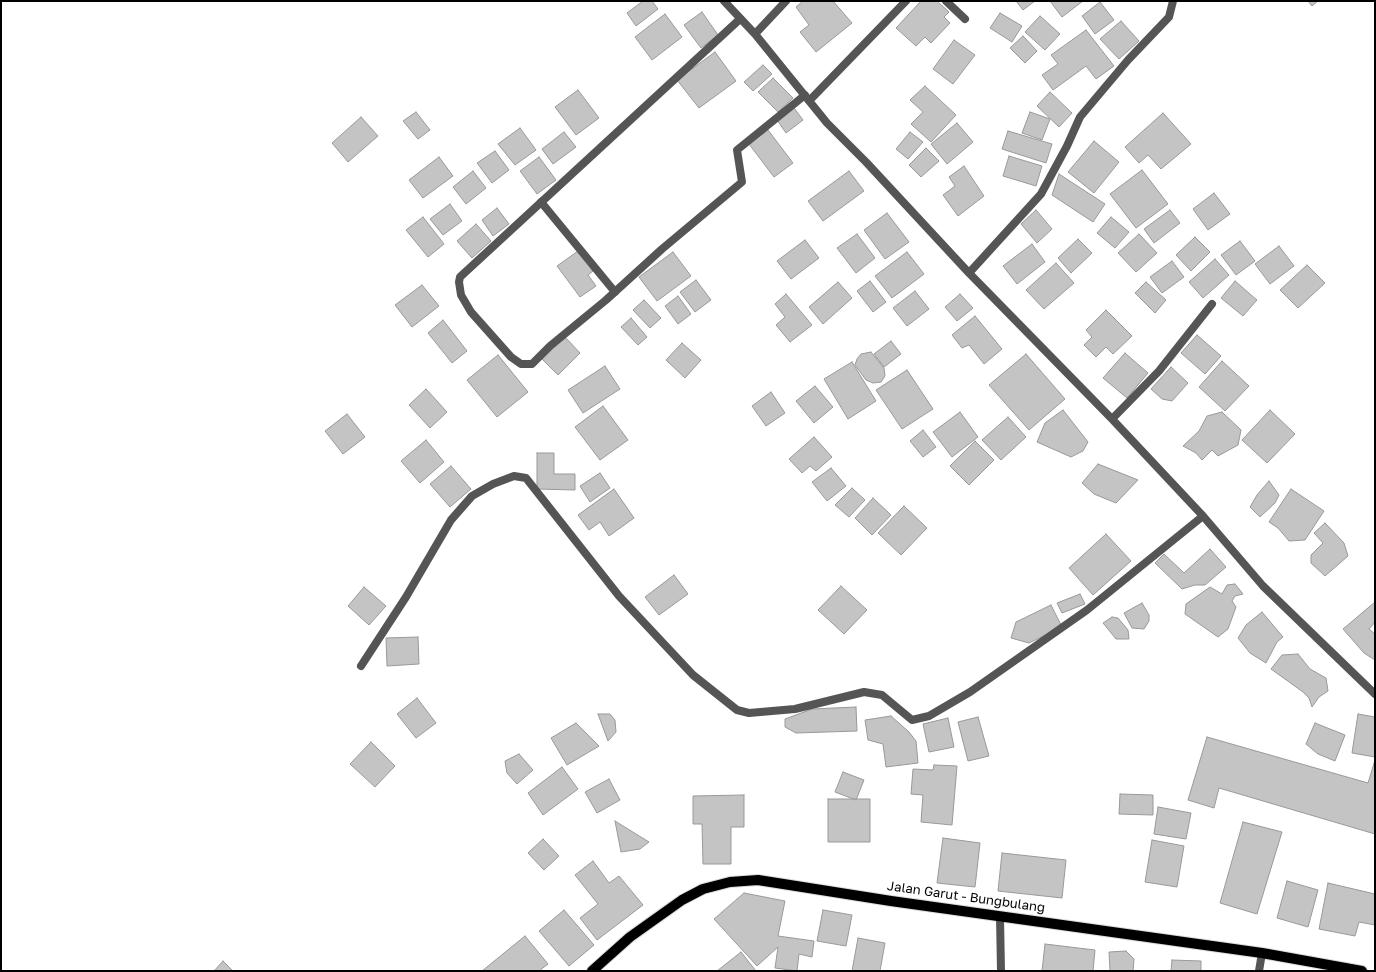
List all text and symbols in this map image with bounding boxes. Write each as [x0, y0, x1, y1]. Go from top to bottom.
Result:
street label: Jalan Garut - Bungbulang [886, 878, 1046, 916]

